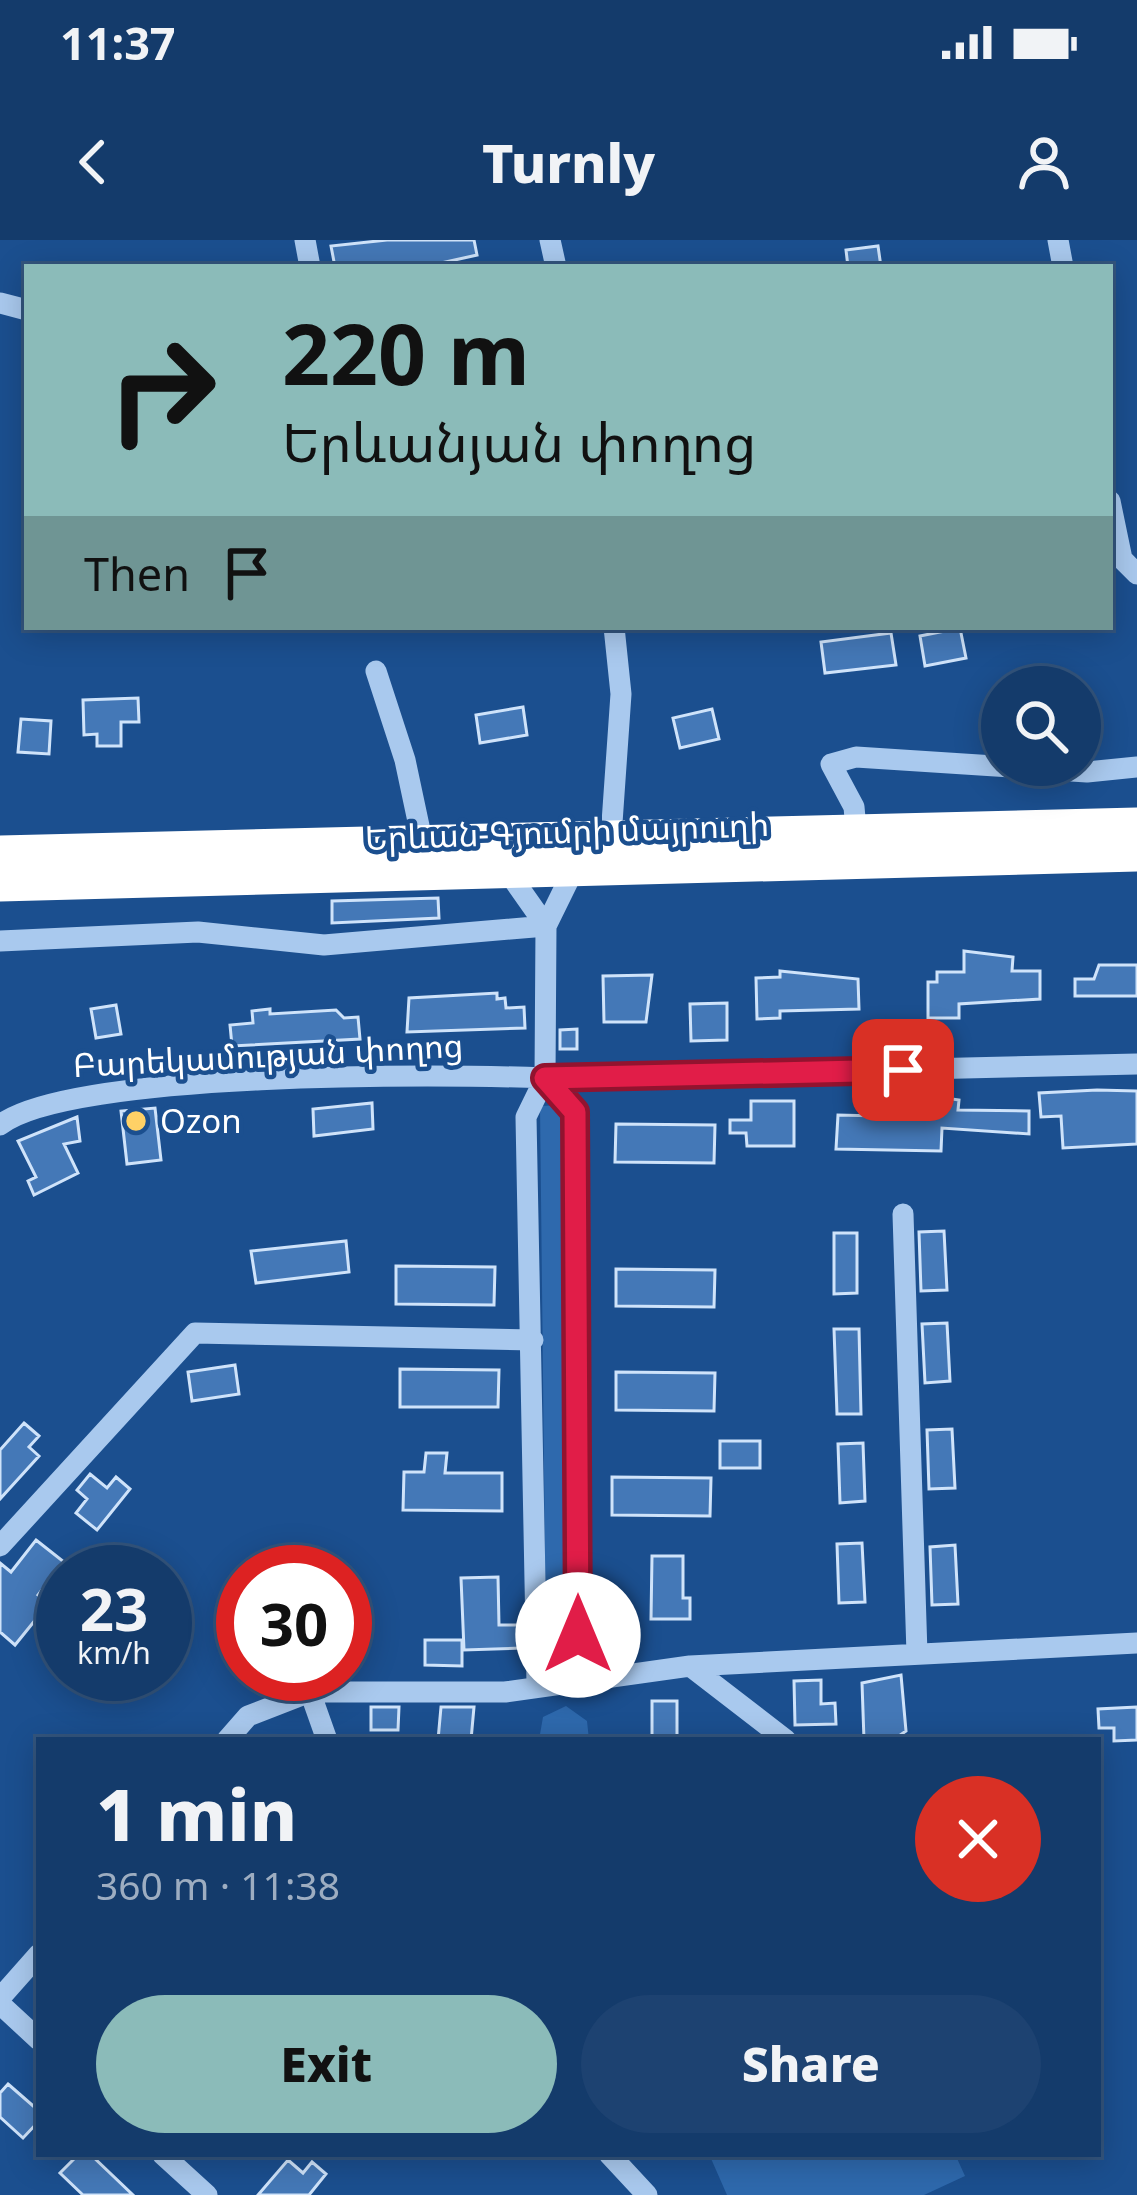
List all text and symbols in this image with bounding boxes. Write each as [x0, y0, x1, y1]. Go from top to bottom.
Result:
text: 11:37 [60, 12, 176, 73]
text: Turnly [482, 125, 655, 199]
icon: back [60, 129, 126, 195]
icon: person [1011, 129, 1077, 195]
text: 220 m [282, 295, 530, 410]
icon: right [84, 312, 240, 468]
text: Երևանյան փողոց [282, 404, 756, 478]
icon: arrive [214, 540, 280, 606]
text: Then [84, 543, 190, 604]
map controls [981, 666, 1101, 786]
button: search [981, 666, 1101, 786]
street label: Երևան-Գյումրի մայրուղի [364, 801, 770, 860]
pin [852, 1019, 954, 1121]
street label: Բարեկամության փողոց [72, 1022, 464, 1087]
icon: arrive [870, 1037, 936, 1103]
place label: Ozon [160, 1098, 242, 1143]
marker: Ozon [123, 1108, 149, 1134]
speed limit sign: 30 [216, 1545, 372, 1701]
text: 23 [80, 1567, 148, 1649]
position arrow [515, 1572, 641, 1698]
text: km/h [77, 1632, 151, 1673]
text: 1 min [96, 1764, 297, 1862]
button: close [915, 1776, 1041, 1902]
text: 360 m · 11:38 [96, 1858, 340, 1911]
button: Exit [96, 1995, 557, 2133]
button: Share [581, 1995, 1041, 2133]

